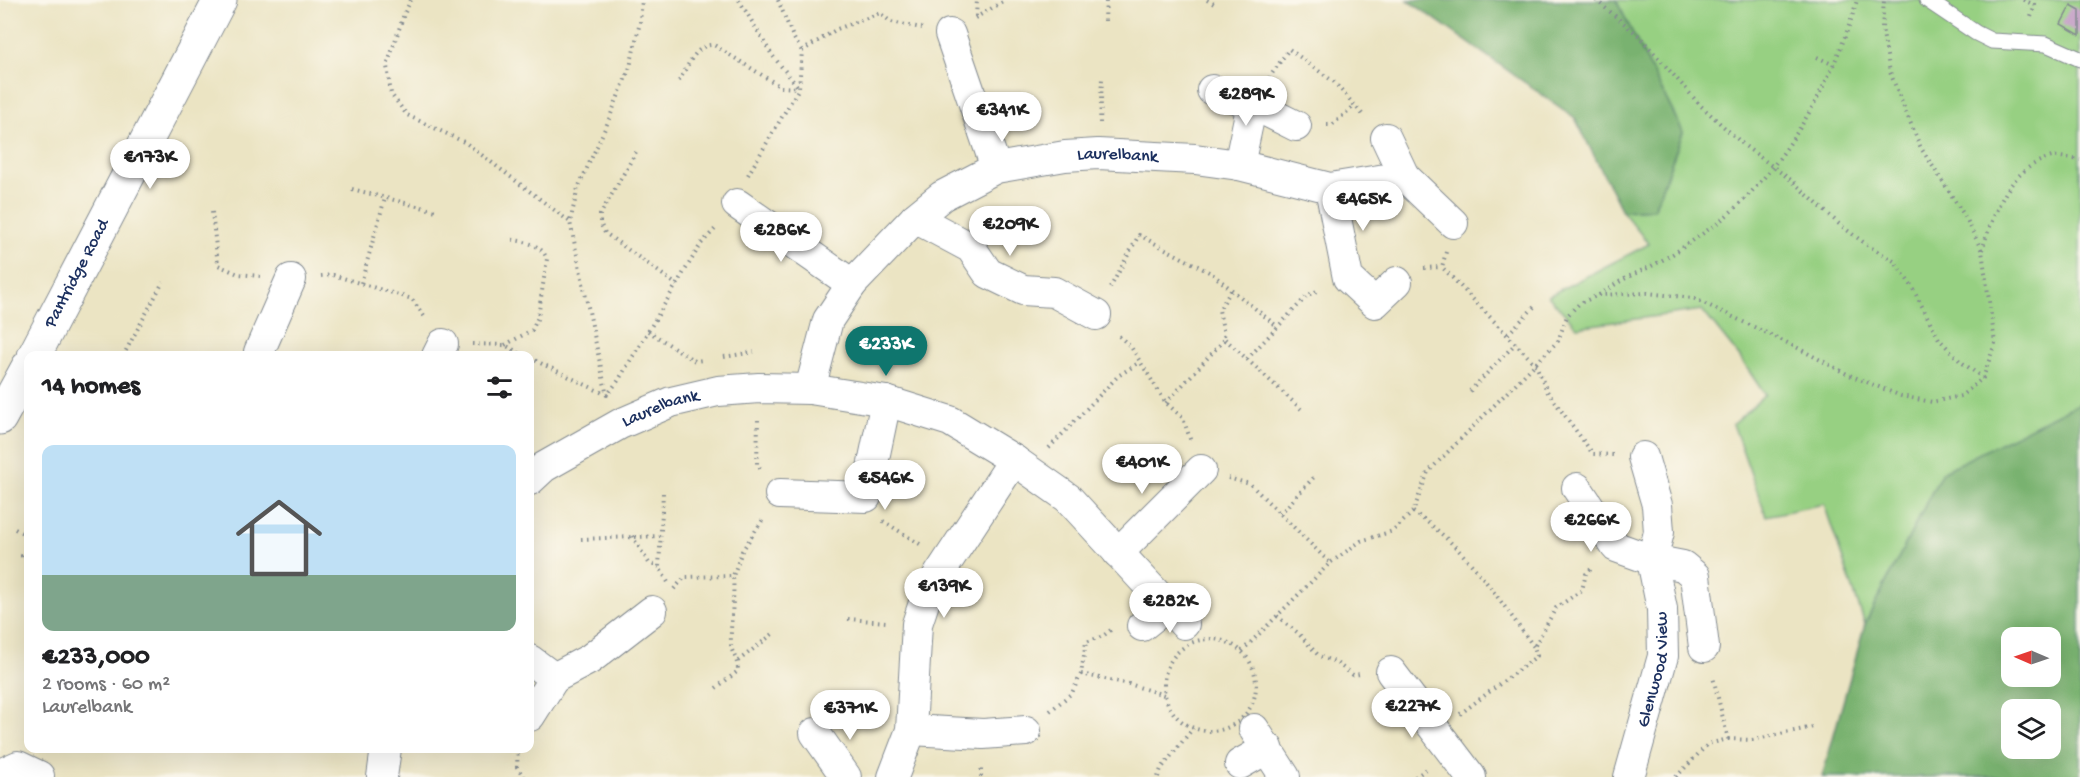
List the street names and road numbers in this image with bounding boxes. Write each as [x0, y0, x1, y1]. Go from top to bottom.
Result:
street label: Laurelbank [1076, 143, 1160, 168]
street label: Pantridge Road [40, 214, 115, 332]
street label: Laurelbank [619, 385, 703, 432]
street label: Glenwood View [1633, 612, 1674, 730]

